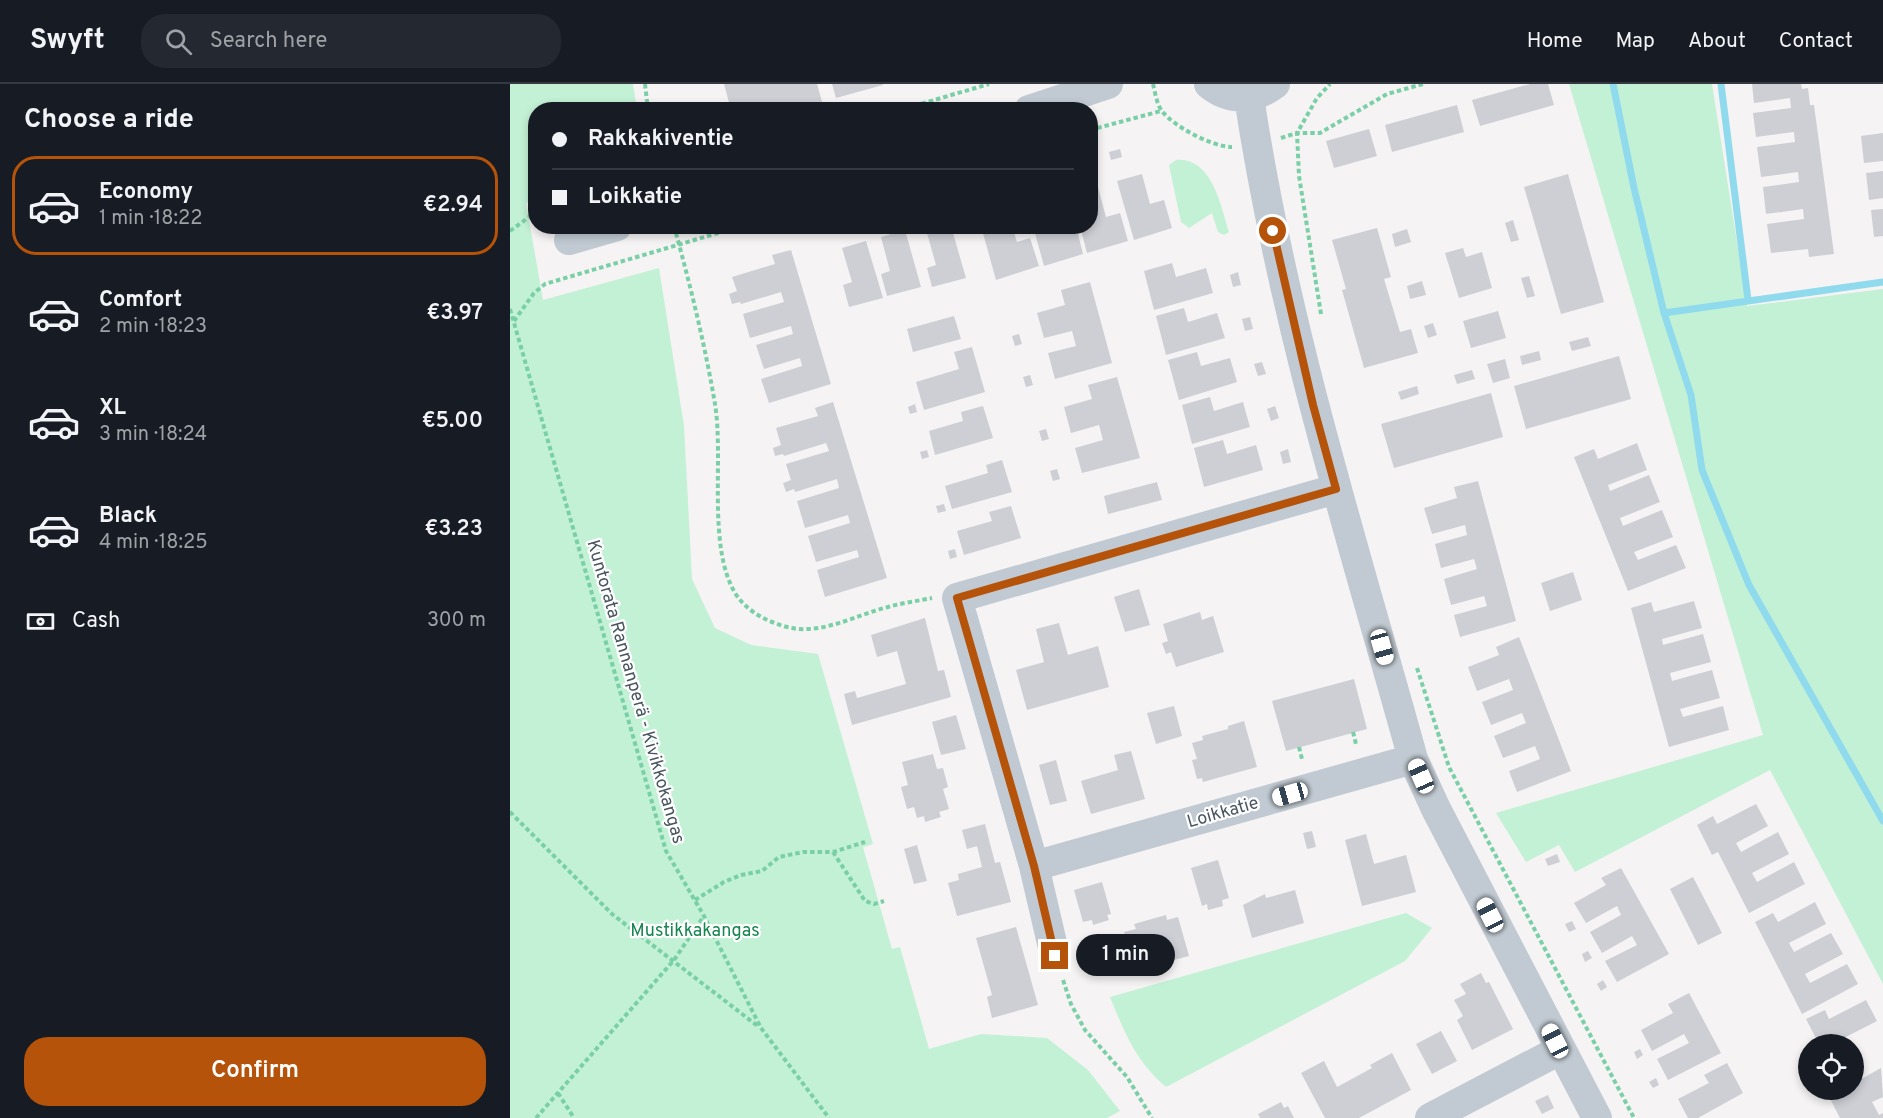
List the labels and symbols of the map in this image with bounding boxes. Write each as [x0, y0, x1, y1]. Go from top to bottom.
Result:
route start [1259, 217, 1286, 244]
street label: Kuntorata Rannanperä - Kivikkokangas [581, 537, 689, 847]
car [1368, 627, 1396, 667]
car [1405, 756, 1437, 796]
car [1270, 780, 1310, 808]
street label: Loikkatie [1185, 792, 1261, 834]
car [1474, 895, 1506, 935]
park label: Mustikkakangas [630, 920, 760, 943]
callout: 1 min [1076, 935, 1175, 977]
route end [1041, 942, 1068, 969]
car [1539, 1021, 1571, 1061]

